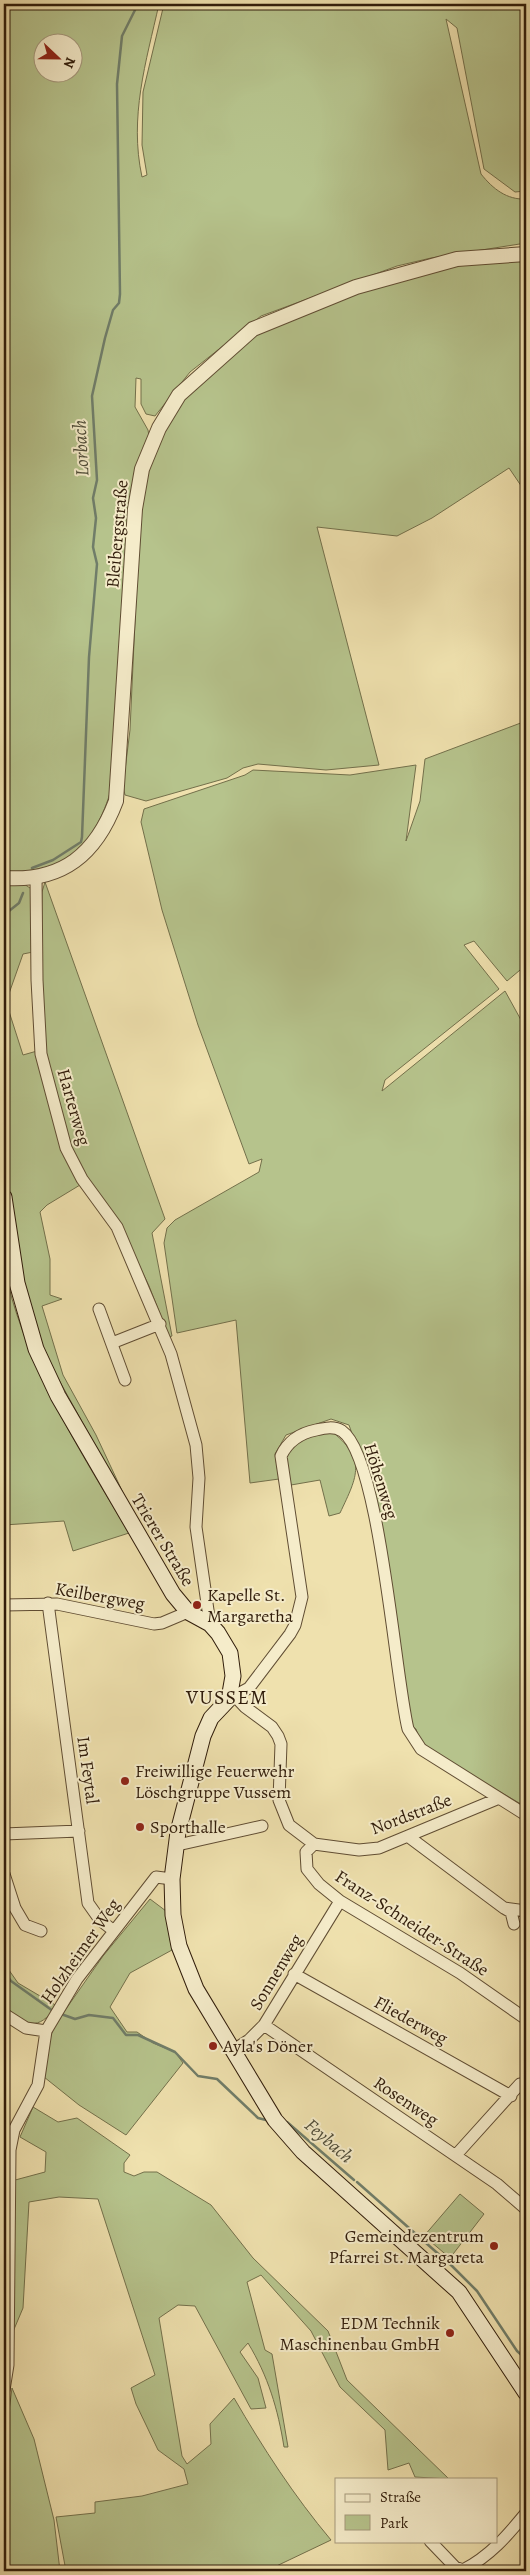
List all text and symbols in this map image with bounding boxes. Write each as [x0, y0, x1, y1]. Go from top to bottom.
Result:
north arrow [32, 32, 82, 82]
text: N [59, 54, 80, 71]
water label: Lorbach [67, 419, 95, 477]
street label: Bleibergstraße [100, 479, 134, 589]
street label: Harterweg [52, 1066, 96, 1148]
street label: Höhenweg [358, 1440, 404, 1522]
street label: Trierer Straße [126, 1489, 200, 1591]
street label: Keilbergweg [53, 1576, 147, 1616]
place label: Kapelle St. Margaretha [207, 1583, 294, 1628]
marker: Kapelle St. Margaretha [191, 1599, 203, 1611]
district label: VUSSEM [185, 1684, 268, 1711]
street label: Im Feytal [71, 1735, 105, 1806]
place label: Freiwillige Feuerwehr Löschgruppe Vussem [135, 1759, 294, 1804]
marker: Freiwillige Feuerwehr Löschgruppe Vussem [119, 1775, 131, 1787]
street label: Nordstraße [367, 1788, 455, 1840]
place label: Sporthalle [150, 1815, 226, 1839]
marker: Sporthalle [134, 1821, 146, 1833]
street label: Franz-Schneider-Straße [331, 1864, 493, 1982]
street label: Holzheimer Weg [35, 1894, 125, 2008]
street label: Sonnenweg [244, 1929, 308, 2015]
street label: Fliederweg [370, 1990, 452, 2050]
place label: Ayla's Döner [222, 2034, 313, 2058]
marker: Ayla's Döner [207, 2040, 219, 2052]
street label: Rosenweg [369, 2070, 443, 2132]
water label: Feybach [299, 2113, 359, 2169]
place label: Gemeindezentrum Pfarrei St. Margareta [329, 2224, 485, 2269]
marker: Gemeindezentrum Pfarrei St. Margareta [488, 2240, 500, 2252]
place label: EDM Technik Maschinenbau GmbH [279, 2311, 440, 2356]
marker: EDM Technik Maschinenbau GmbH [444, 2327, 456, 2339]
legend [335, 2478, 498, 2542]
text: Straße [380, 2487, 421, 2507]
text: Park [380, 2513, 409, 2533]

